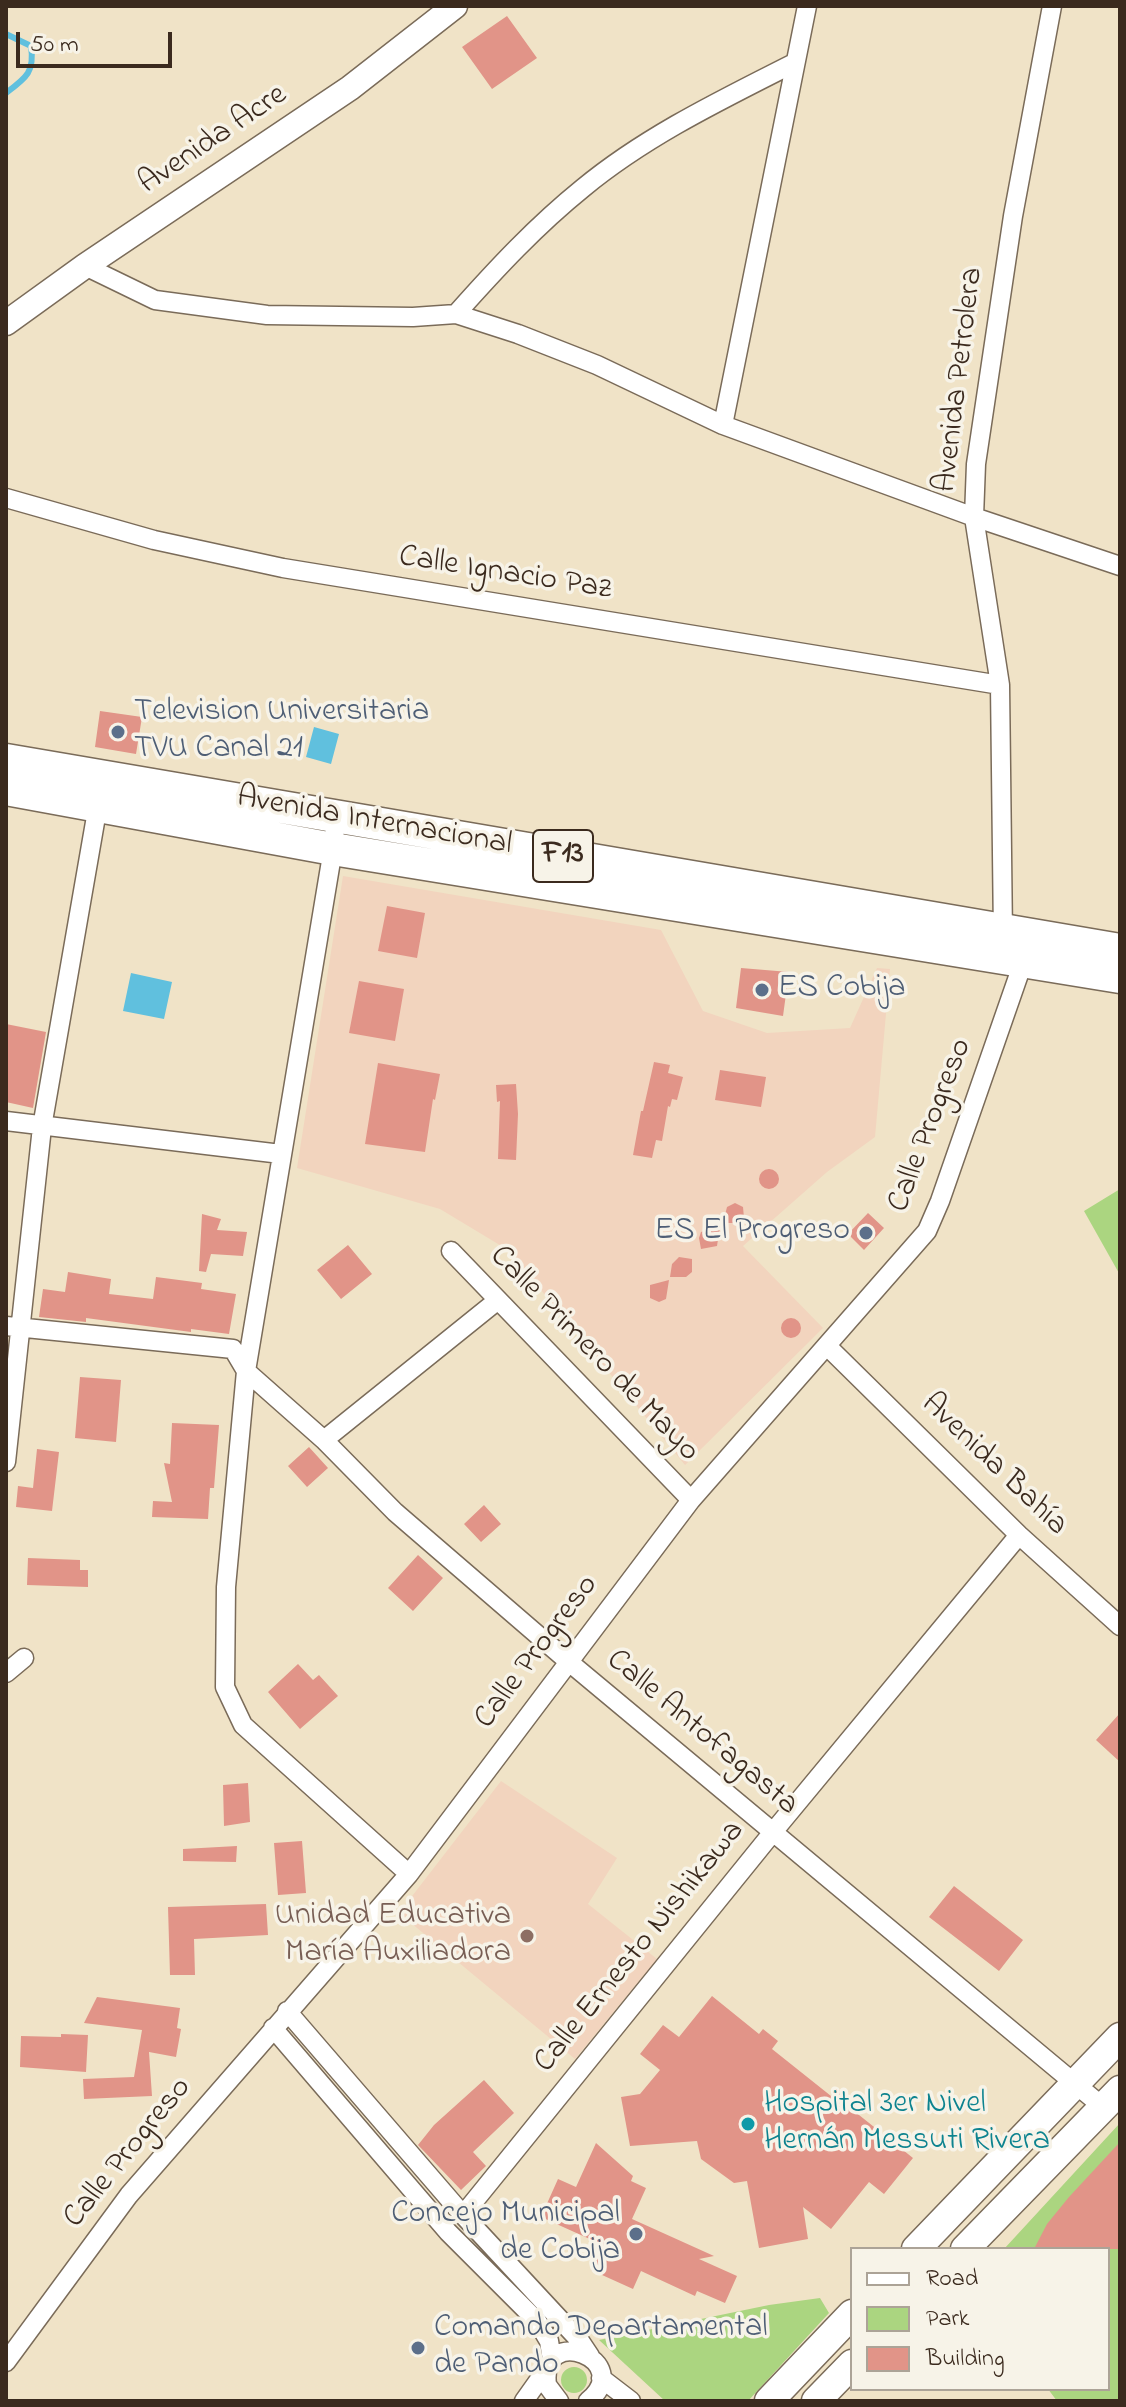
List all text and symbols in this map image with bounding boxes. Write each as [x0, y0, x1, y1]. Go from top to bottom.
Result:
scale bar [20, 16, 176, 66]
text: 50 m [30, 28, 79, 63]
street label: Avenida Acre [133, 77, 295, 205]
street label: Avenida Petrolera [928, 265, 994, 495]
street label: Calle Ignacio Paz [396, 539, 614, 611]
place label: Television Universitaria TVU Canal 21 [134, 695, 429, 770]
marker: Television Universitaria TVU Canal 21 [109, 723, 127, 741]
street label: Avenida Internacional [234, 780, 514, 866]
road number: F13 [533, 830, 593, 882]
place label: ES Cobija [778, 971, 906, 1009]
marker: ES Cobija [753, 981, 771, 999]
street label: Calle Progreso [881, 1034, 983, 1218]
place label: ES El Progreso [655, 1214, 850, 1252]
marker: ES El Progreso [857, 1224, 875, 1242]
street label: Calle Primero de Mayo [480, 1239, 706, 1471]
street label: Avenida Bahía [912, 1386, 1074, 1546]
street label: Calle Progreso [468, 1568, 608, 1738]
street label: Calle Antofagasta [597, 1642, 805, 1826]
street label: Calle Ernesto Nishikawa [528, 1814, 754, 2082]
place label: Unidad Educativa María Auxiliadora [275, 1899, 511, 1974]
marker: Unidad Educativa María Auxiliadora [518, 1927, 536, 1945]
street label: Calle Progreso [57, 2071, 201, 2237]
place label: Hospital 3er Nivel Hernán Messuti Rivera [764, 2087, 1050, 2162]
marker: Hospital 3er Nivel Hernán Messuti Rivera [739, 2115, 757, 2133]
place label: Concejo Municipal de Cobija [391, 2197, 620, 2272]
marker: Concejo Municipal de Cobija [627, 2225, 645, 2243]
legend [850, 2247, 1110, 2391]
text: Road [926, 2262, 978, 2297]
text: Park [926, 2302, 969, 2337]
place label: Comando Departamental de Pando [434, 2311, 768, 2386]
marker: Comando Departamental de Pando [409, 2339, 427, 2357]
text: Building [926, 2342, 1005, 2377]

